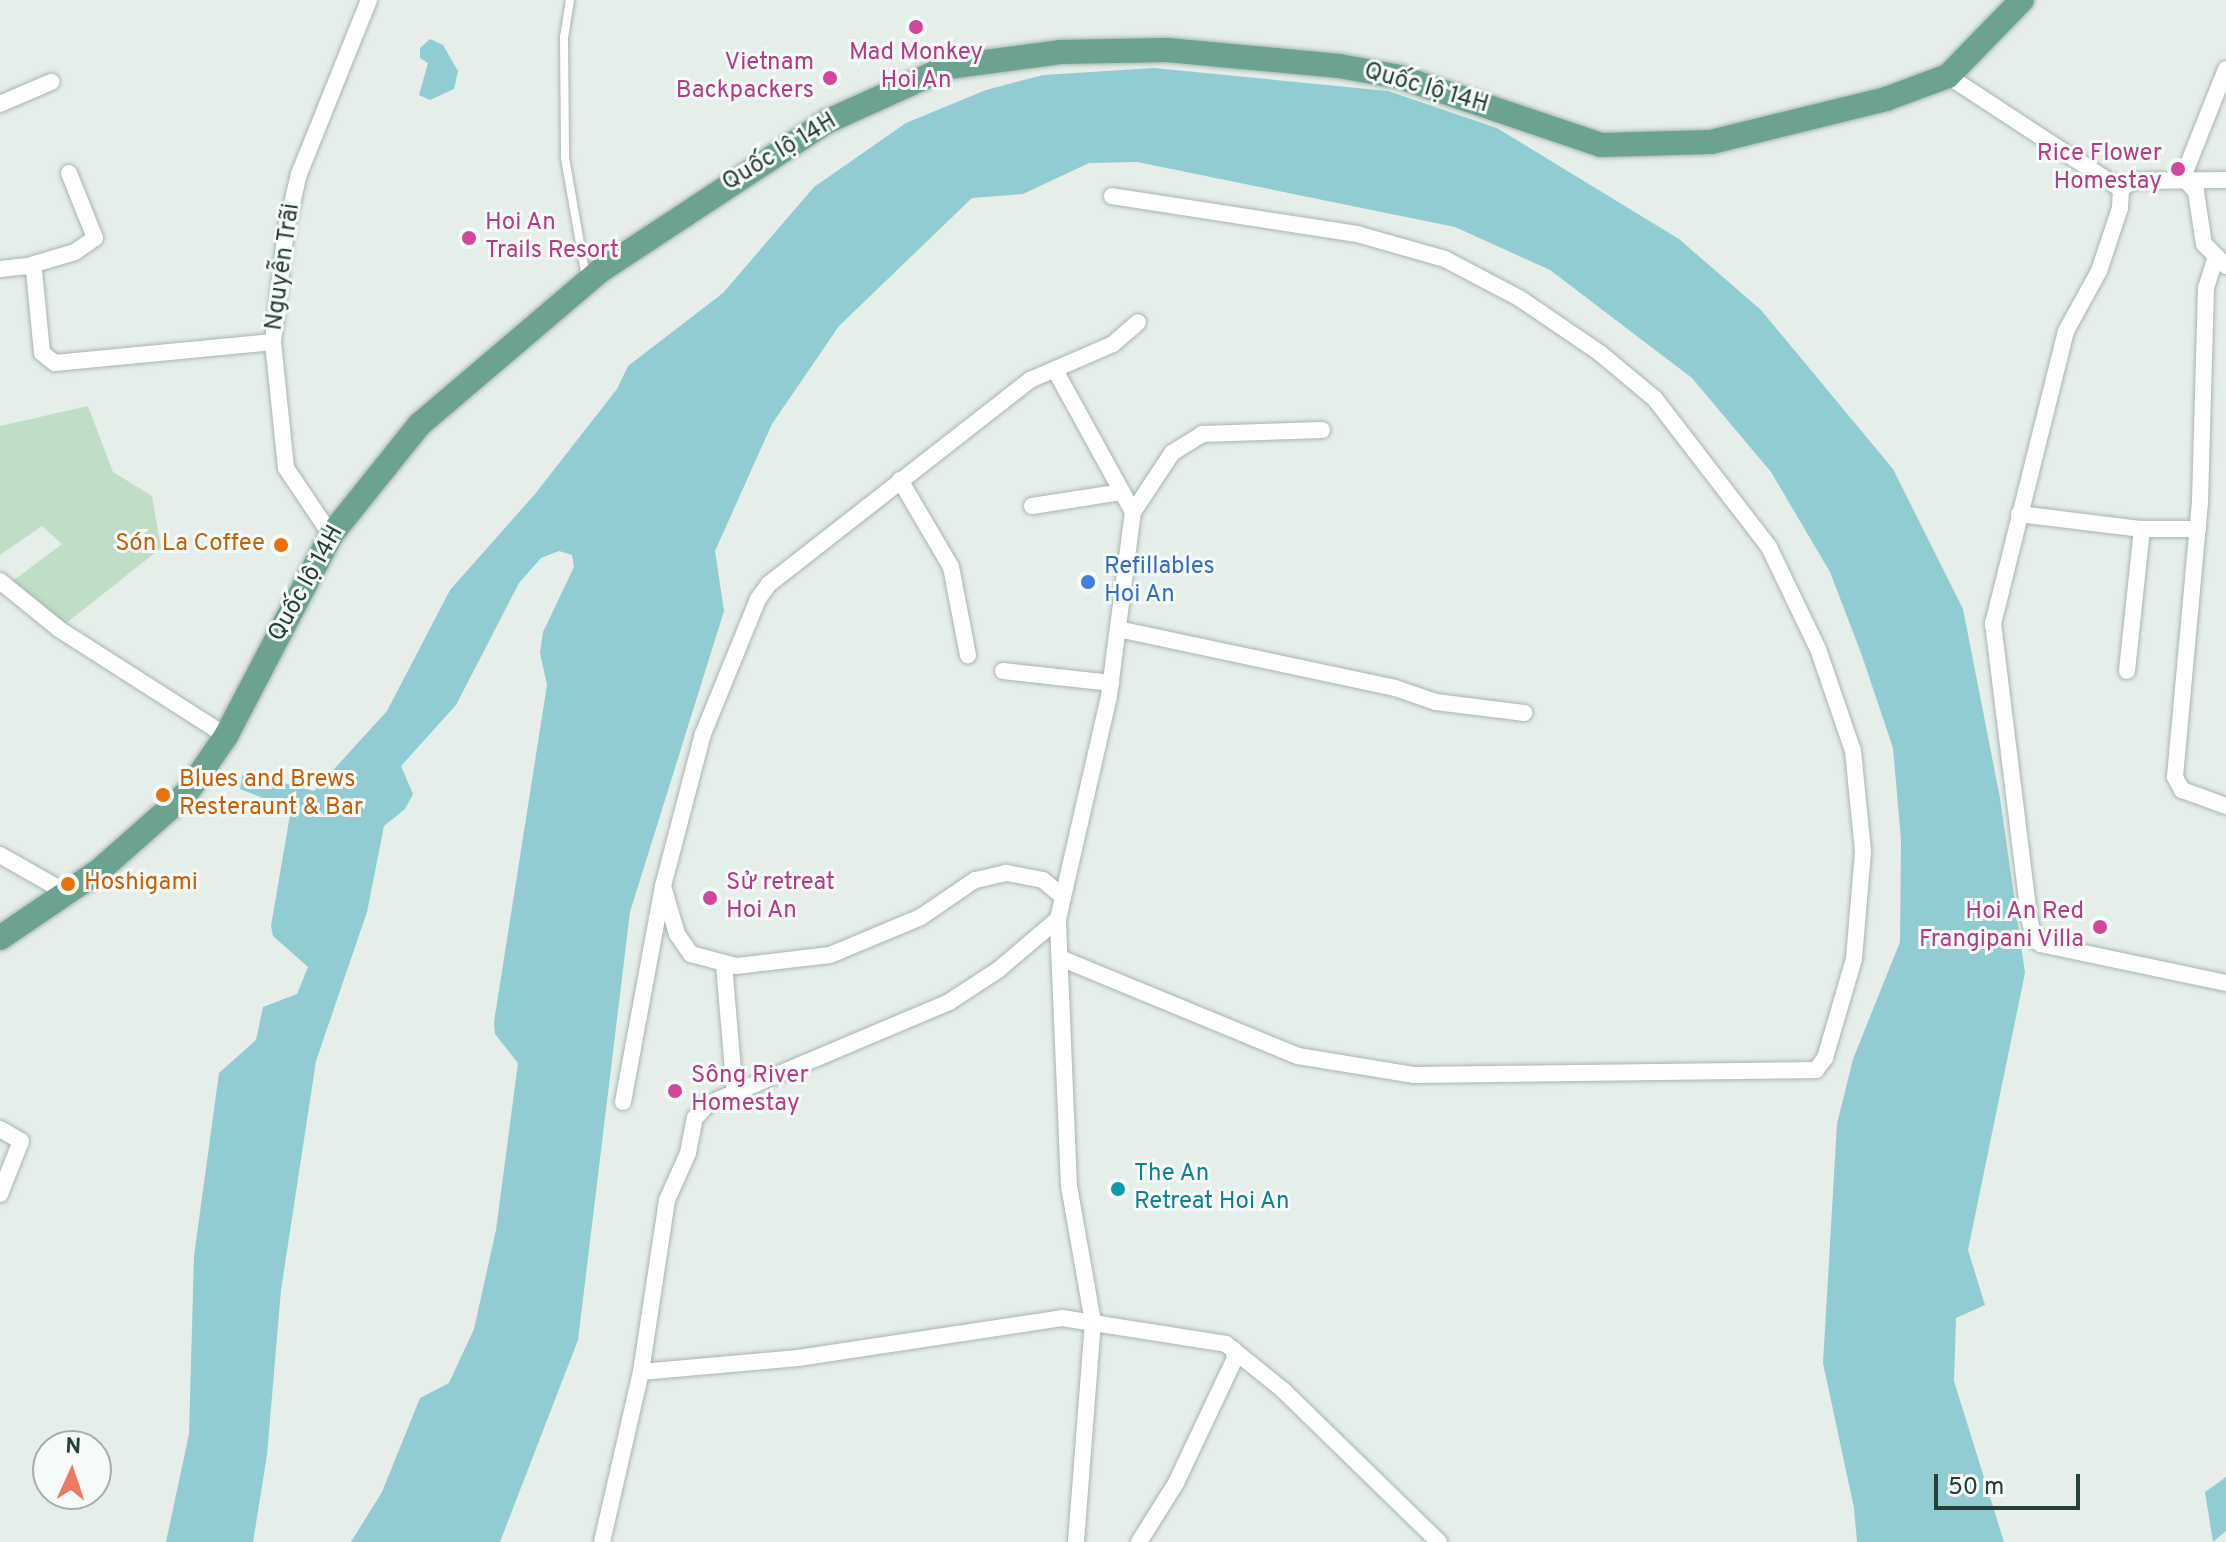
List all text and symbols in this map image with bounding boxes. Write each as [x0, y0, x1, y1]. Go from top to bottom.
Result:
marker: Mad Monkey Hoi An [907, 18, 925, 36]
place label: Mad Monkey Hoi An [849, 40, 983, 96]
place label: Vietnam Backpackers [676, 50, 814, 106]
street label: Quốc lộ 14H [1360, 57, 1492, 121]
marker: Vietnam Backpackers [821, 69, 839, 87]
street label: Quốc lộ 14H [718, 108, 842, 198]
place label: Rice Flower Homestay [2037, 141, 2162, 197]
marker: Rice Flower Homestay [2169, 160, 2187, 178]
street label: Nguyễn Trãi [261, 201, 307, 333]
place label: Hoi An Trails Resort [485, 210, 619, 266]
marker: Hoi An Trails Resort [460, 229, 478, 247]
street label: Quốc lộ 14H [263, 521, 351, 647]
place label: Són La Coffee [115, 531, 265, 559]
marker: Són La Coffee [272, 536, 290, 554]
place label: Refillables Hoi An [1104, 554, 1215, 610]
marker: Refillables Hoi An [1079, 573, 1097, 591]
place label: Blues and Brews Resteraunt & Bar [179, 767, 363, 823]
marker: Blues and Brews Resteraunt & Bar [154, 786, 172, 804]
place label: Hoshigami [84, 870, 198, 898]
place label: Sử retreat Hoi An [726, 870, 835, 926]
marker: Hoshigami [59, 875, 77, 893]
marker: Sử retreat Hoi An [701, 889, 719, 907]
place label: Hoi An Red Frangipani Villa [1918, 899, 2084, 955]
marker: Hoi An Red Frangipani Villa [2091, 918, 2109, 936]
place label: Sông River Homestay [691, 1063, 809, 1119]
marker: Sông River Homestay [666, 1082, 684, 1100]
place label: The An Retreat Hoi An [1134, 1161, 1290, 1217]
marker: The An Retreat Hoi An [1109, 1180, 1127, 1198]
north arrow [32, 1430, 112, 1510]
text: N [65, 1434, 82, 1461]
scale bar [1938, 1458, 2084, 1508]
text: 50 m [1948, 1473, 2004, 1503]

